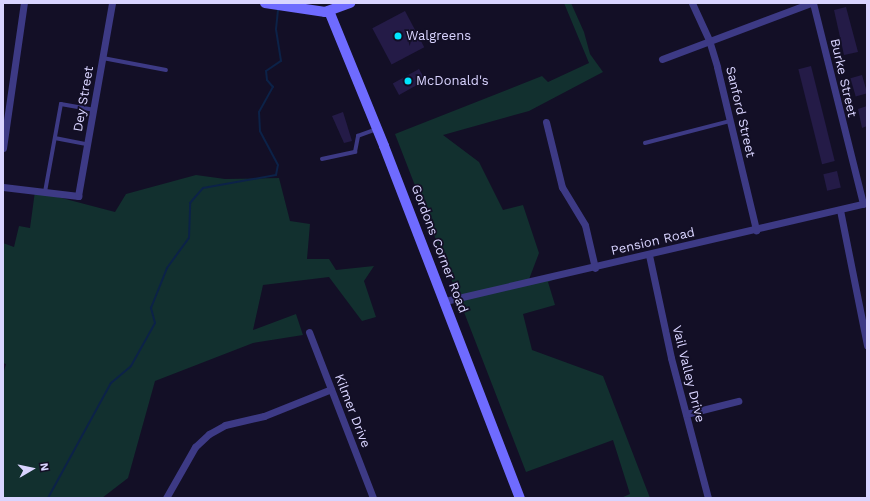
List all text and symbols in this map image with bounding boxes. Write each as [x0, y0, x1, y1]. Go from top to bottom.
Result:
place label: Walgreens [406, 28, 471, 44]
marker: Walgreens [393, 31, 403, 41]
street label: Burke Street [826, 37, 860, 119]
street label: Dey Street [71, 65, 97, 133]
street label: Sanford Street [722, 65, 758, 159]
place label: McDonald's [416, 73, 489, 89]
marker: McDonald's [403, 76, 413, 86]
street label: Gordons Corner Road [407, 182, 471, 316]
street label: Pension Road [610, 225, 696, 259]
street label: Vail Valley Drive [668, 323, 708, 425]
street label: Kilmer Drive [331, 372, 373, 450]
north arrow [12, 449, 52, 489]
text: N [37, 462, 51, 472]

